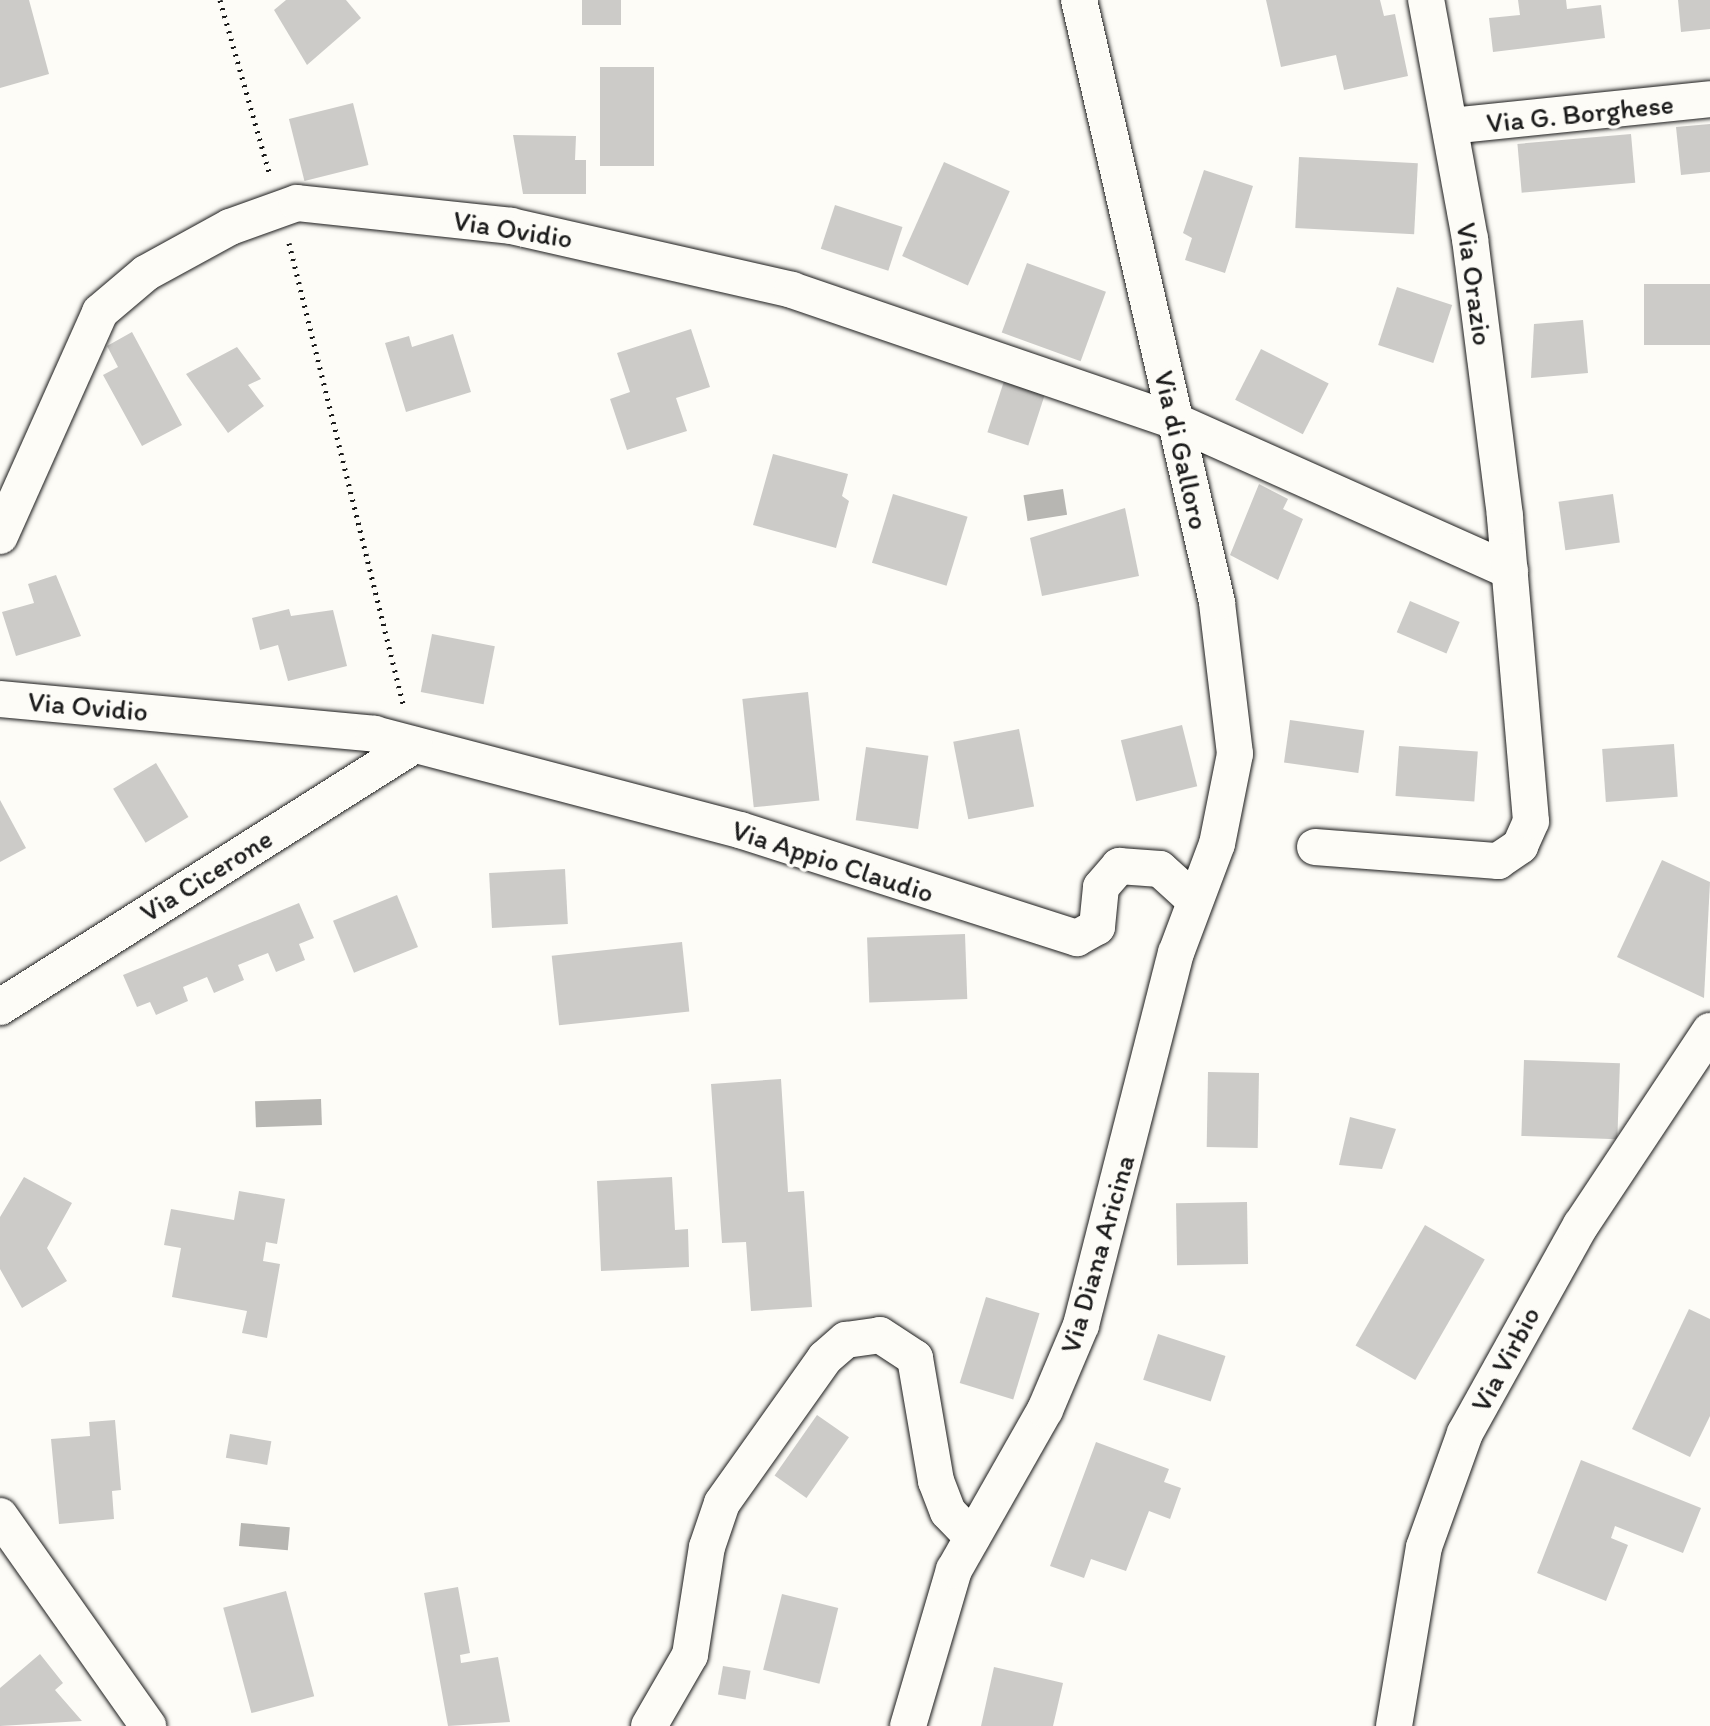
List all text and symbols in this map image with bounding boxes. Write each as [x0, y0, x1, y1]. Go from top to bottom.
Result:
street label: Via G. Borghese [1485, 86, 1675, 140]
street label: Via Ovidio [451, 203, 575, 255]
street label: Via Orazio [1450, 220, 1500, 348]
street label: Via di Galloro [1147, 367, 1217, 533]
street label: Via Ovidio [26, 684, 150, 728]
street label: Via Appio Claudio [728, 813, 938, 909]
street label: Via Cicerone [134, 821, 278, 929]
street label: Via Diana Aricina [1052, 1150, 1142, 1358]
street label: Via Virbio [1463, 1301, 1547, 1417]

